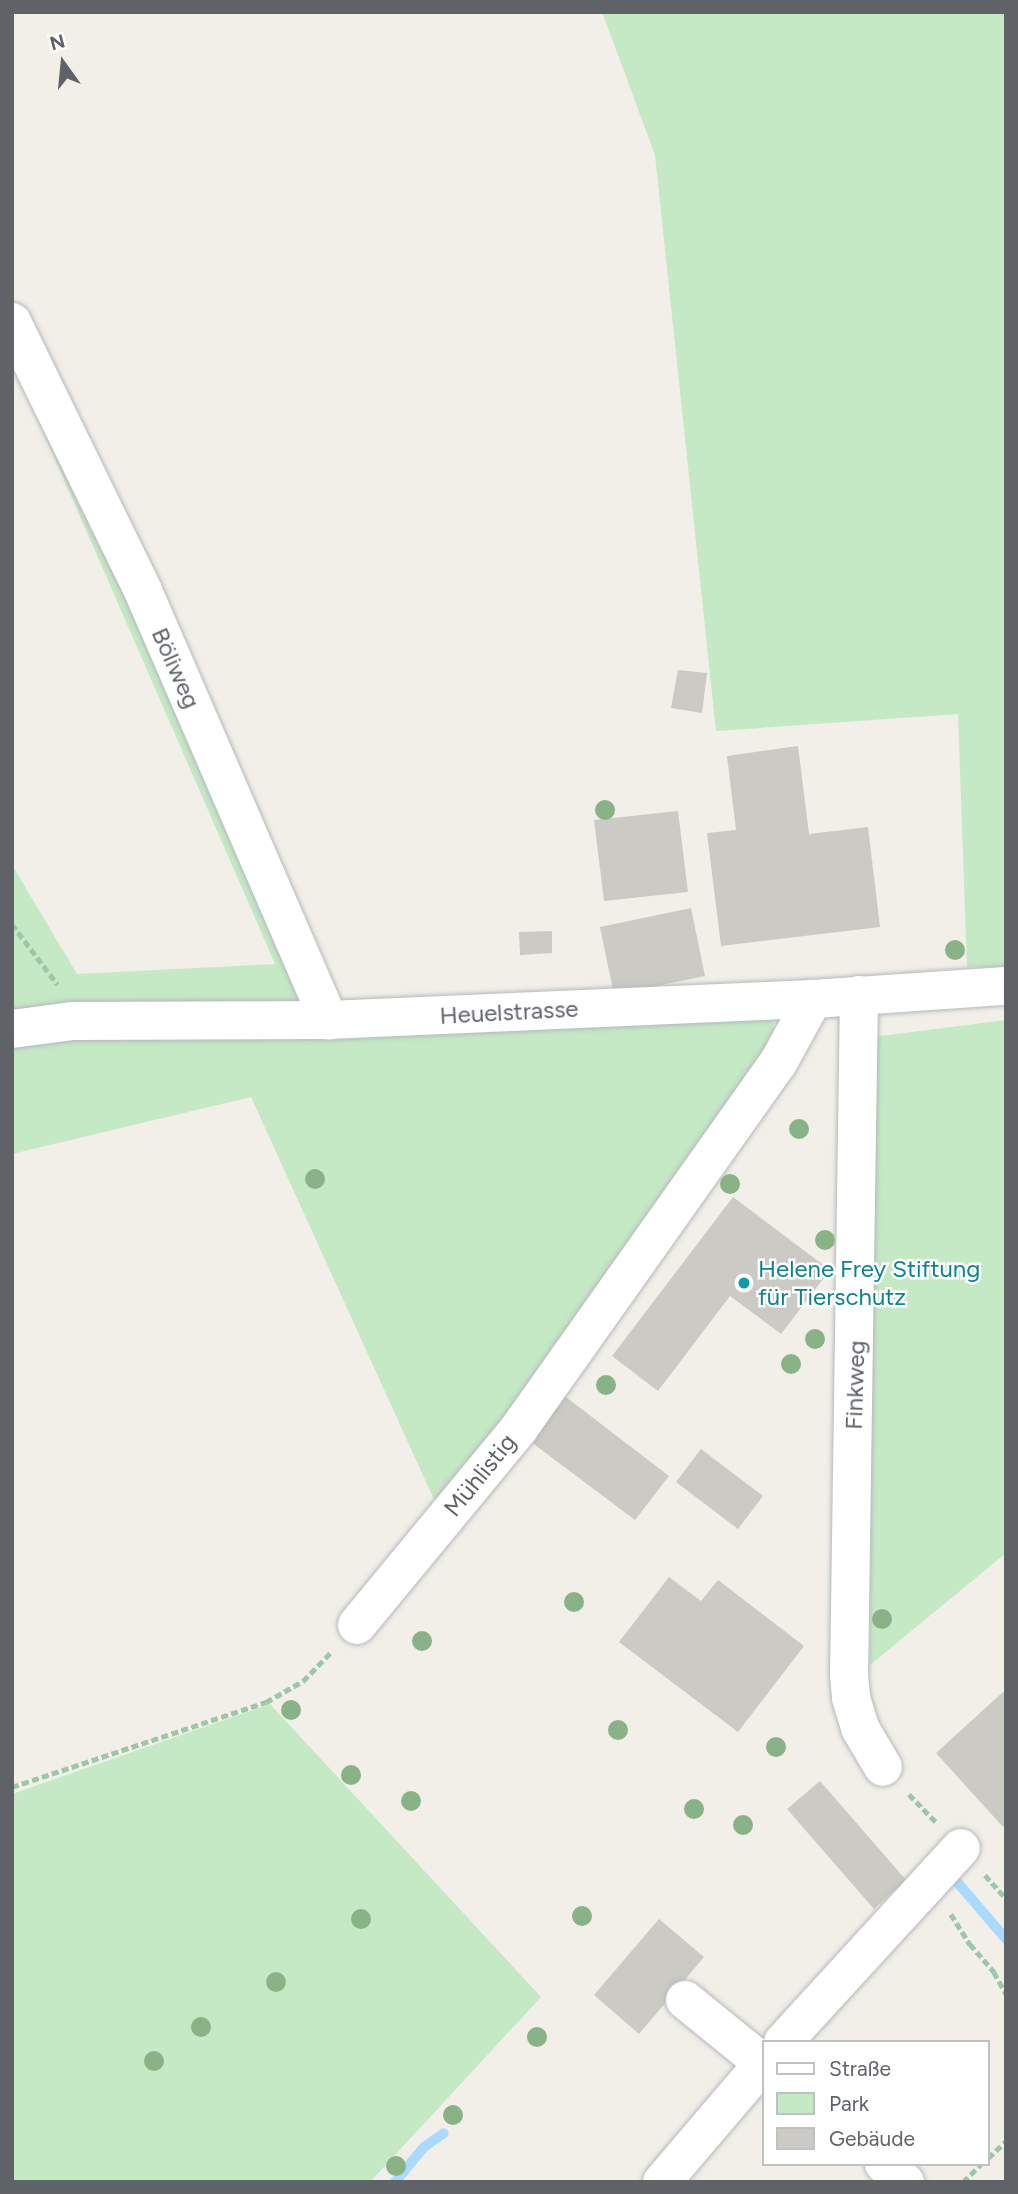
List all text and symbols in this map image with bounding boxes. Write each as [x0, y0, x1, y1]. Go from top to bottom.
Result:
north arrow [28, 28, 98, 98]
text: N [47, 29, 68, 55]
street label: Böliweg [146, 623, 206, 713]
street label: Heuelstrasse [439, 994, 579, 1030]
place label: Helene Frey Stiftung für Tierschutz [758, 1255, 980, 1311]
marker: Helene Frey Stiftung für Tierschutz [736, 1275, 752, 1291]
street label: Finkweg [839, 1340, 871, 1430]
street label: Mühlistig [438, 1428, 522, 1522]
legend [762, 2040, 990, 2166]
text: Straße [829, 2056, 891, 2081]
text: Park [829, 2091, 869, 2116]
text: Gebäude [829, 2126, 915, 2151]

